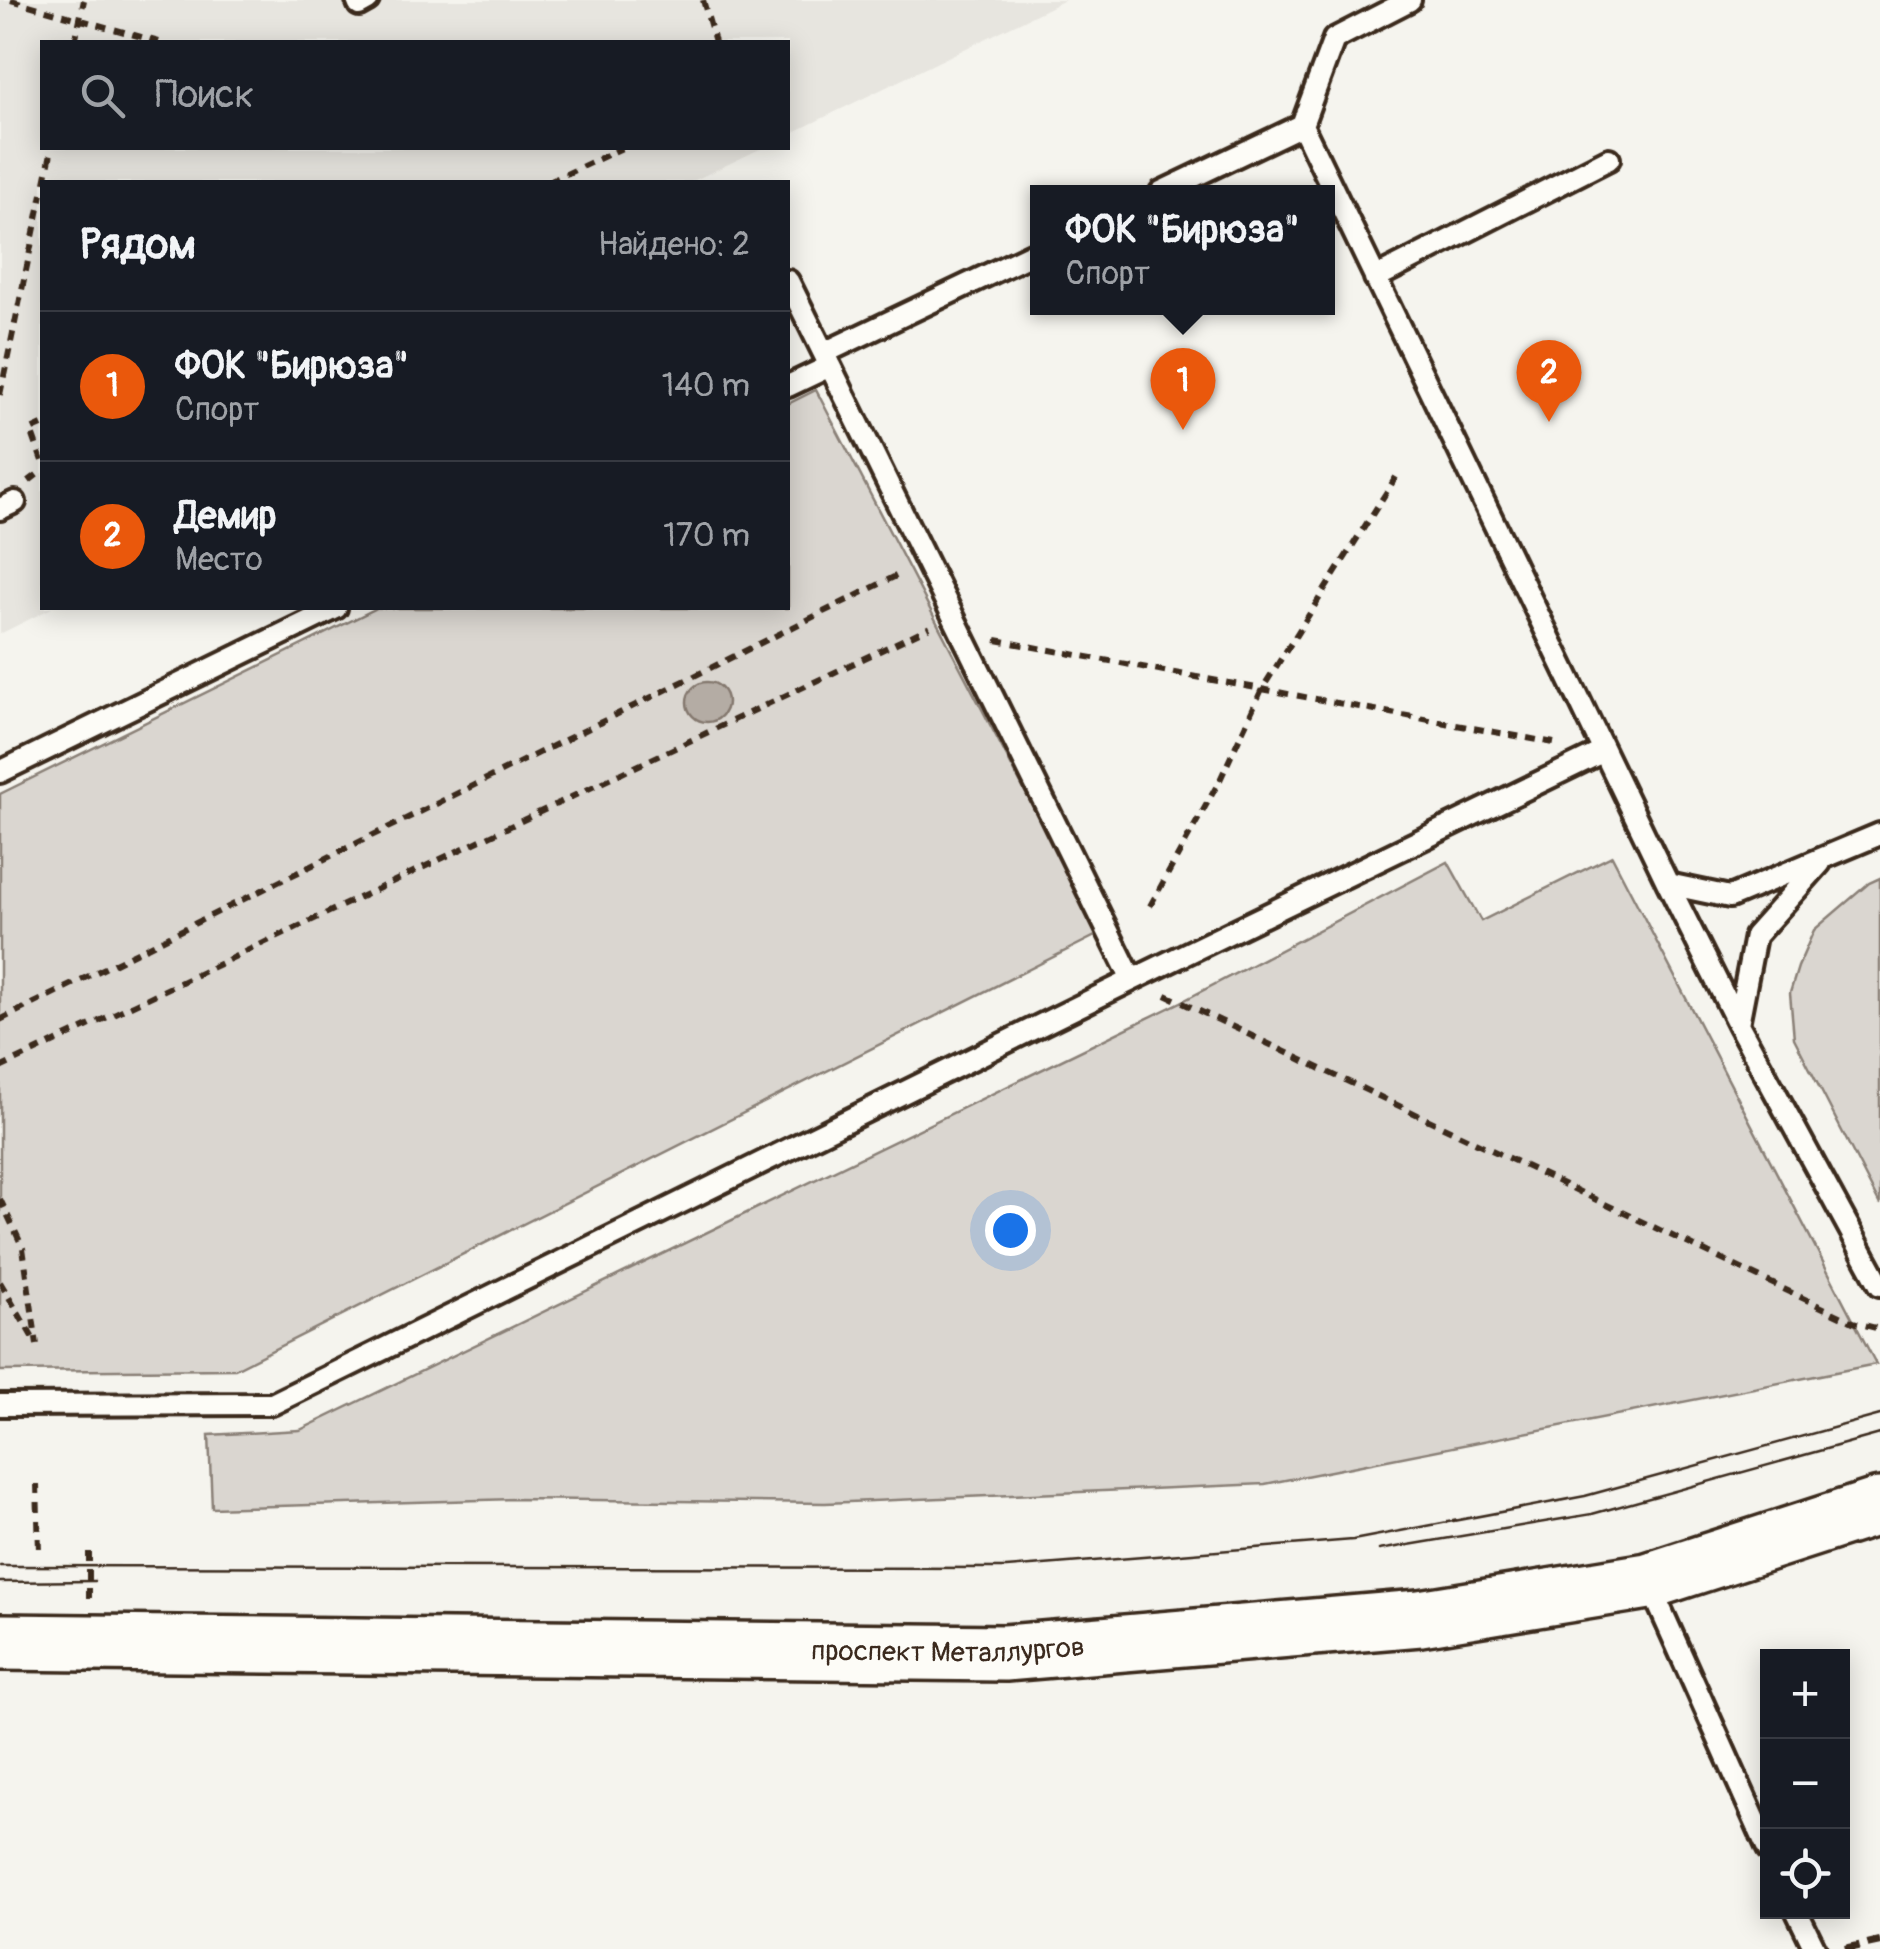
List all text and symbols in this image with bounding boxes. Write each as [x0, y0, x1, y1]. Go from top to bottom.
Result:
search box [40, 40, 790, 150]
icon: search [75, 68, 130, 123]
text: Поиск [155, 71, 254, 119]
popup [1030, 185, 1335, 315]
text: ФОК "Бирюза" [1066, 206, 1299, 254]
text: Рядом [80, 219, 196, 271]
text: Найдено: 2 [598, 225, 750, 265]
text: Спорт [1066, 254, 1150, 294]
pin: 2 [1516, 340, 1582, 422]
text: ФОК "Бирюза" [175, 342, 409, 390]
pin: 1 [1150, 348, 1216, 430]
text: 1 [106, 366, 119, 406]
text: 140 m [662, 366, 750, 406]
text: Спорт [175, 390, 259, 430]
text: Демир [175, 492, 276, 540]
text: 2 [104, 516, 121, 556]
text: 170 m [663, 516, 750, 556]
text: Место [175, 540, 263, 580]
your location [985, 1205, 1036, 1256]
street label: проспект Металлургов [811, 1629, 1086, 1671]
map controls [1760, 1649, 1850, 1919]
button: + [1760, 1649, 1850, 1739]
button: − [1760, 1739, 1850, 1829]
button: locate [1760, 1829, 1850, 1919]

